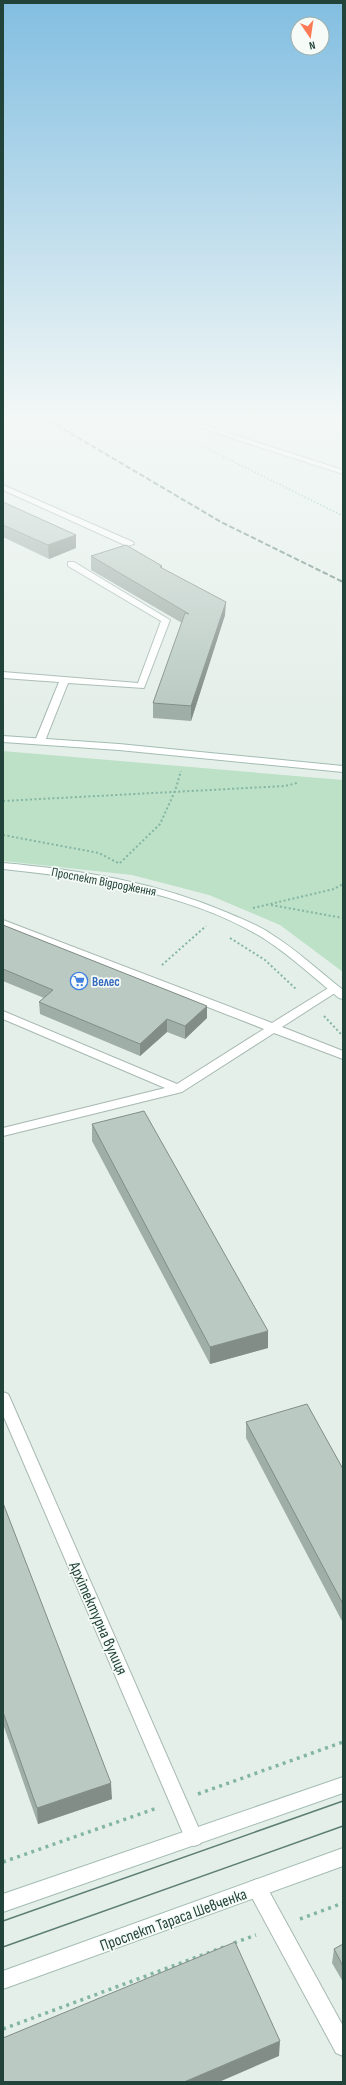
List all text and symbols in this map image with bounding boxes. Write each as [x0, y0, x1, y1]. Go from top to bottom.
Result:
north arrow [290, 16, 330, 56]
text: N [308, 38, 316, 52]
street label: Проспект Відродження [50, 864, 158, 900]
supermarket icon: Велес [69, 971, 89, 991]
place label: Велес [92, 974, 120, 990]
street label: Архітектурна вулиця [64, 1558, 131, 1678]
street label: Проспект Тараса Шевченка [98, 1885, 249, 1956]

